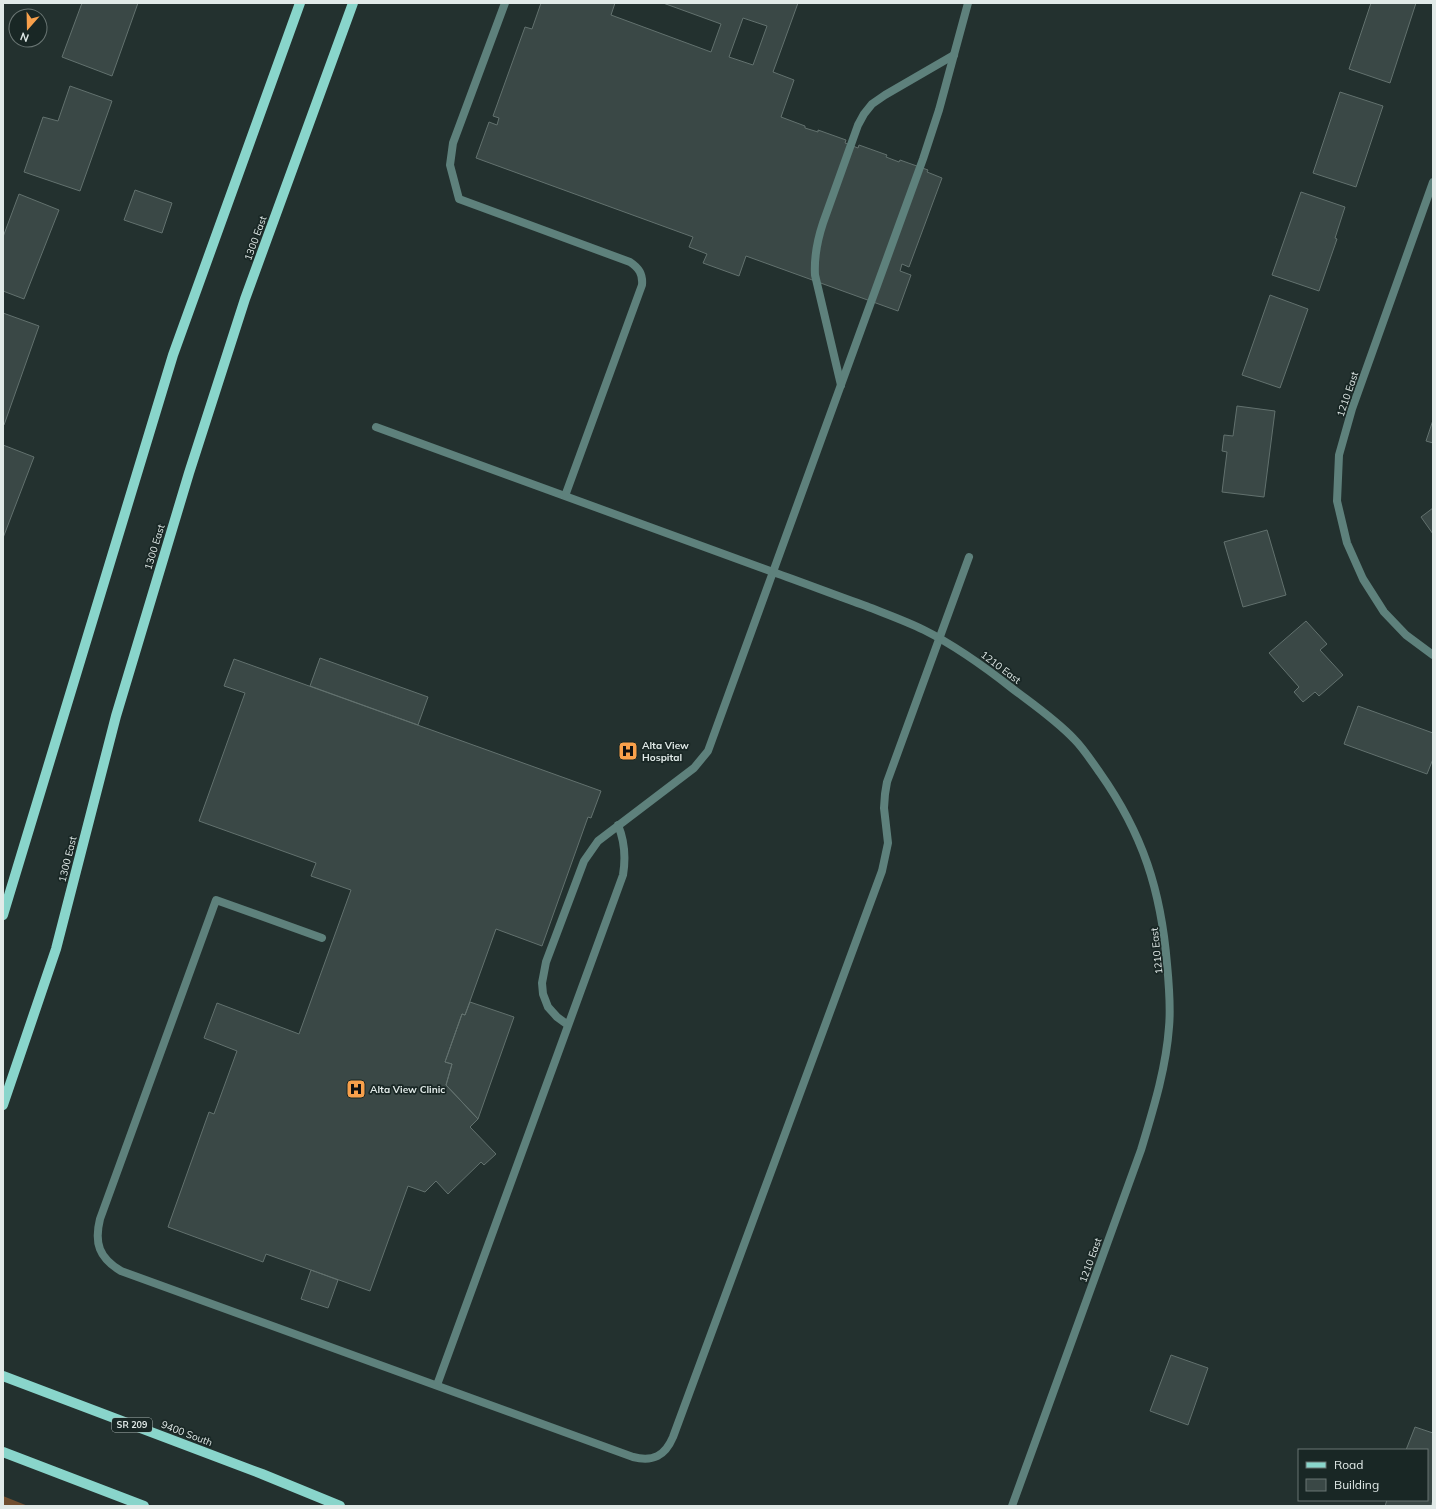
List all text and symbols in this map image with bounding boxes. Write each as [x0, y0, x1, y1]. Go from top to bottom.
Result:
north arrow [8, 8, 48, 48]
text: N [18, 29, 31, 45]
street label: 1300 East [241, 213, 270, 262]
street label: 1210 East [1334, 369, 1361, 418]
street label: 1300 East [141, 522, 168, 571]
street label: 1210 East [978, 648, 1024, 687]
place label: Alta View Hospital [642, 739, 689, 764]
hospital icon: Alta View Hospital [617, 740, 639, 762]
street label: 1300 East [56, 834, 80, 883]
street label: 1210 East [1148, 926, 1165, 975]
hospital icon: Alta View Clinic [345, 1078, 367, 1100]
place label: Alta View Clinic [370, 1083, 445, 1096]
street label: 1210 East [1076, 1235, 1105, 1284]
road number: SR 209 [112, 1418, 152, 1432]
street label: 9400 South [159, 1418, 214, 1449]
legend [1298, 1449, 1428, 1501]
text: Road [1334, 1457, 1363, 1472]
text: Building [1334, 1477, 1379, 1492]

